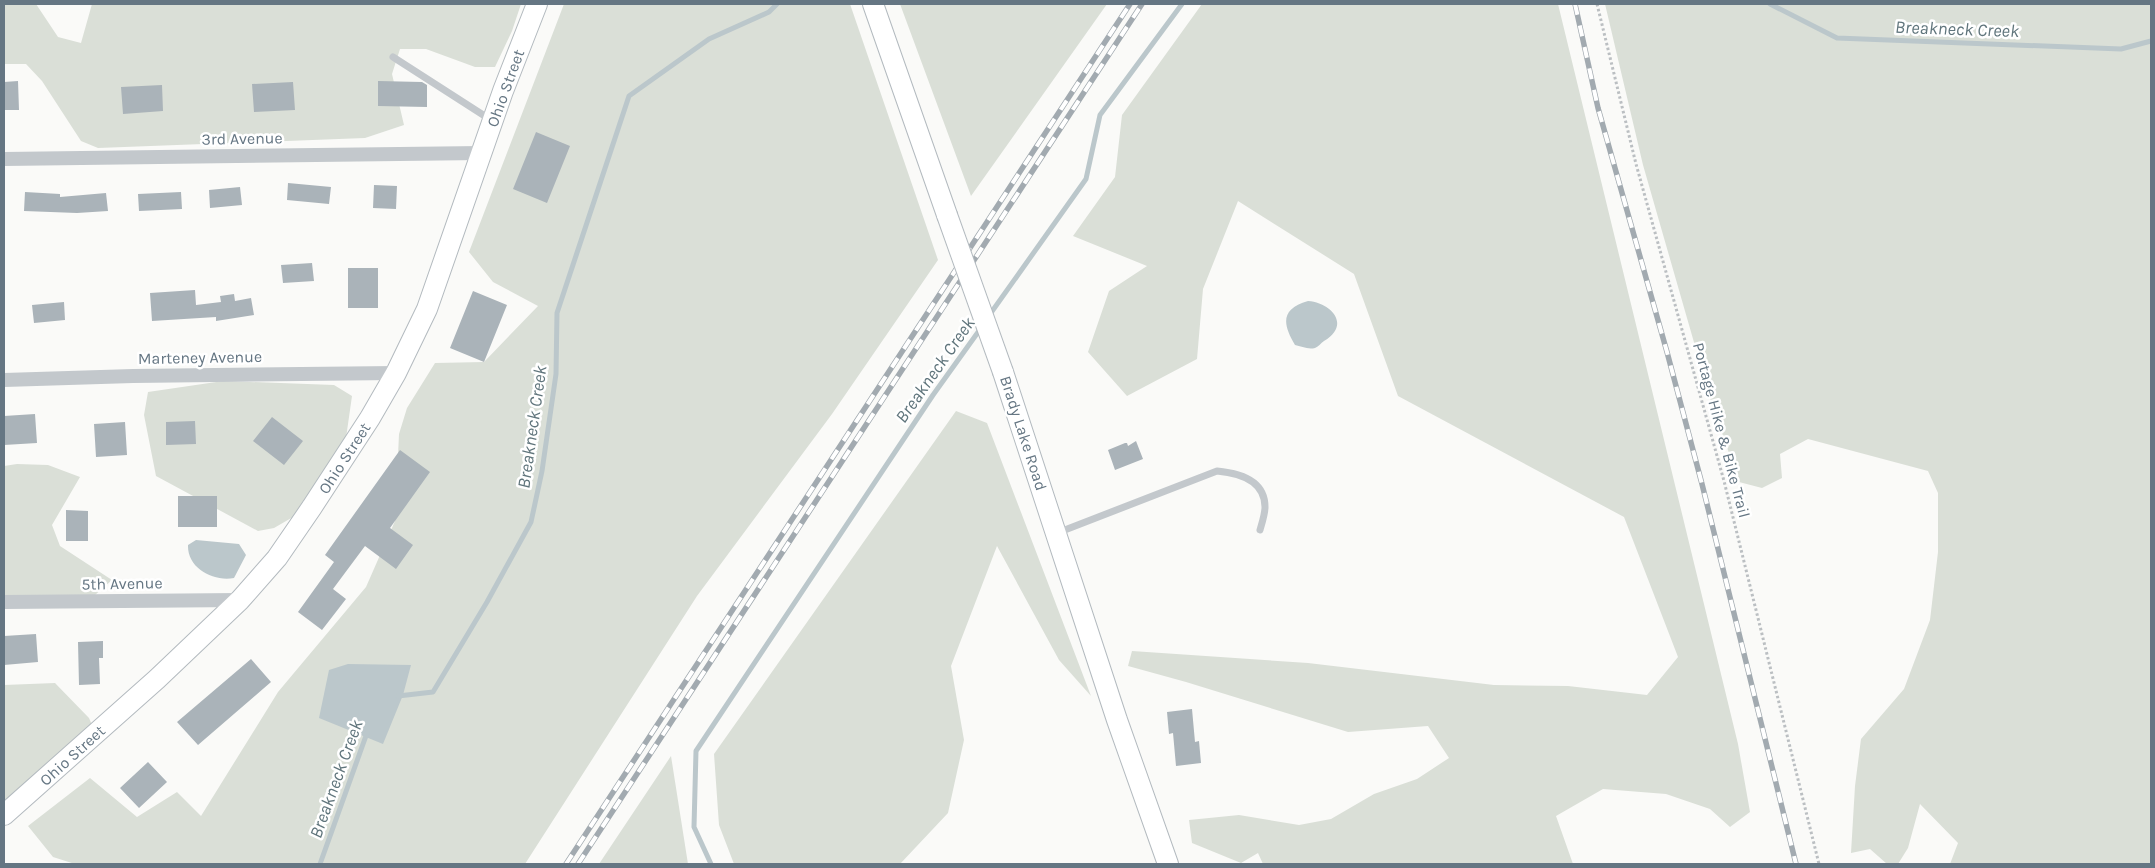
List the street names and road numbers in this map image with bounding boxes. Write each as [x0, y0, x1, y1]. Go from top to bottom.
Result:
street label: Ohio Street [483, 47, 528, 130]
street label: 3rd Avenue [201, 128, 283, 149]
street label: Portage Hike & Bike Trail [1689, 340, 1754, 520]
street label: Marteney Avenue [138, 347, 262, 368]
street label: Brady Lake Road [996, 373, 1051, 493]
street label: Ohio Street [314, 419, 375, 498]
street label: 5th Avenue [81, 573, 163, 594]
street label: Ohio Street [36, 721, 109, 790]

